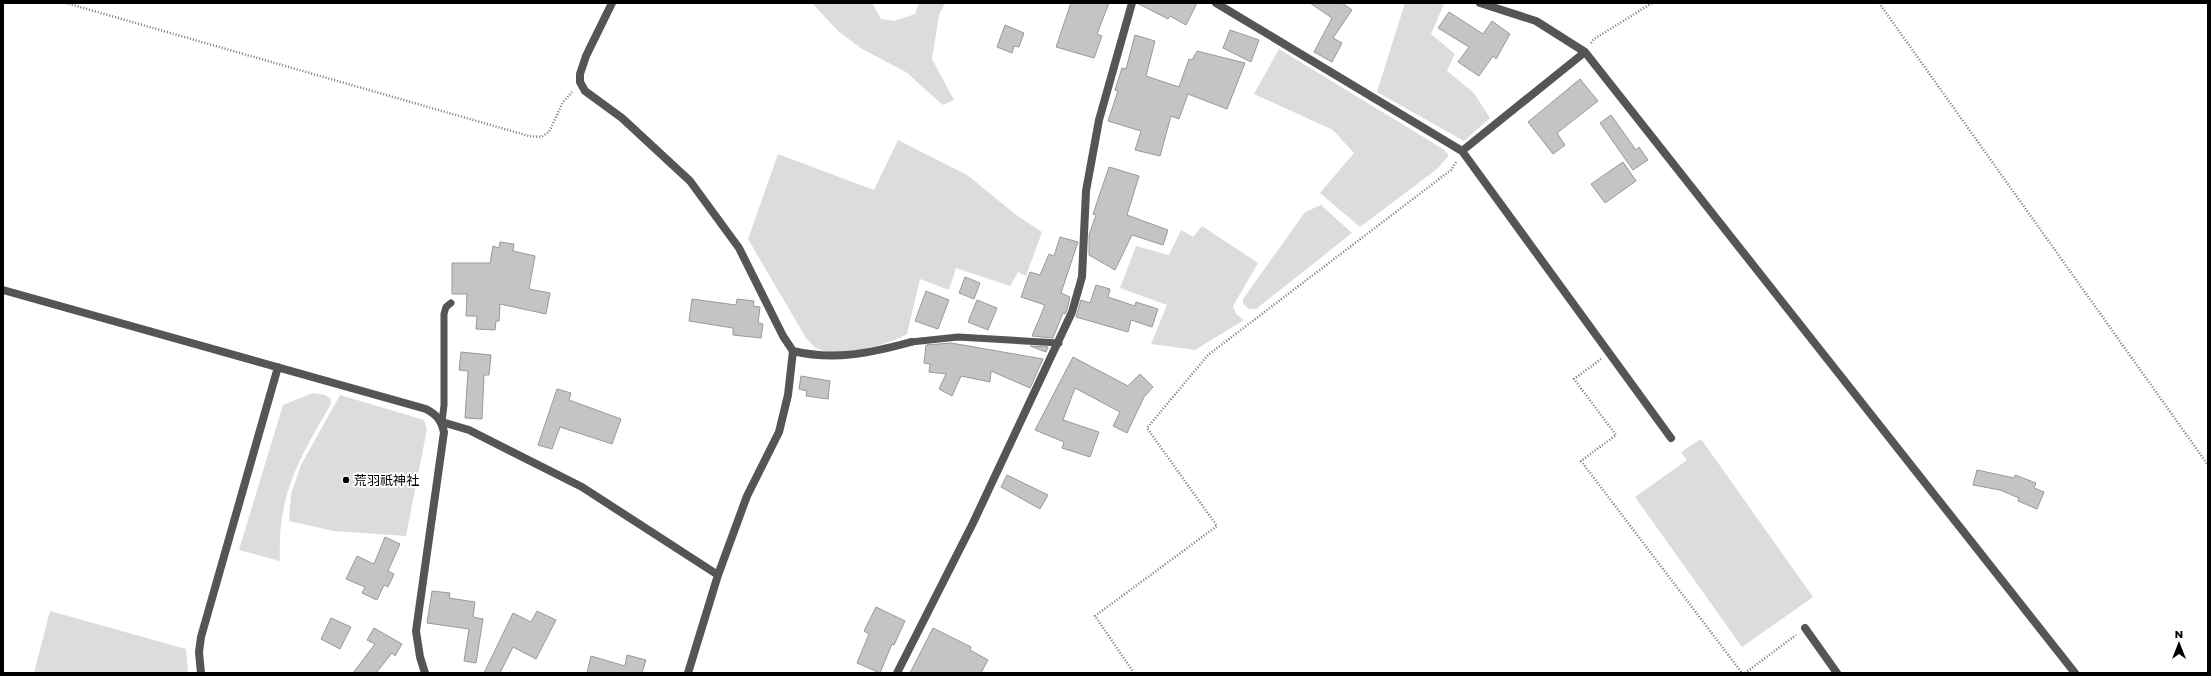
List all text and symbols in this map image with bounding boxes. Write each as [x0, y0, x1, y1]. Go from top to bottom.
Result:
place label: 荒羽祇神社 [354, 471, 419, 490]
marker: 荒羽祇神社 [341, 475, 351, 485]
north arrow [2159, 624, 2199, 664]
text: N [2175, 626, 2183, 642]

